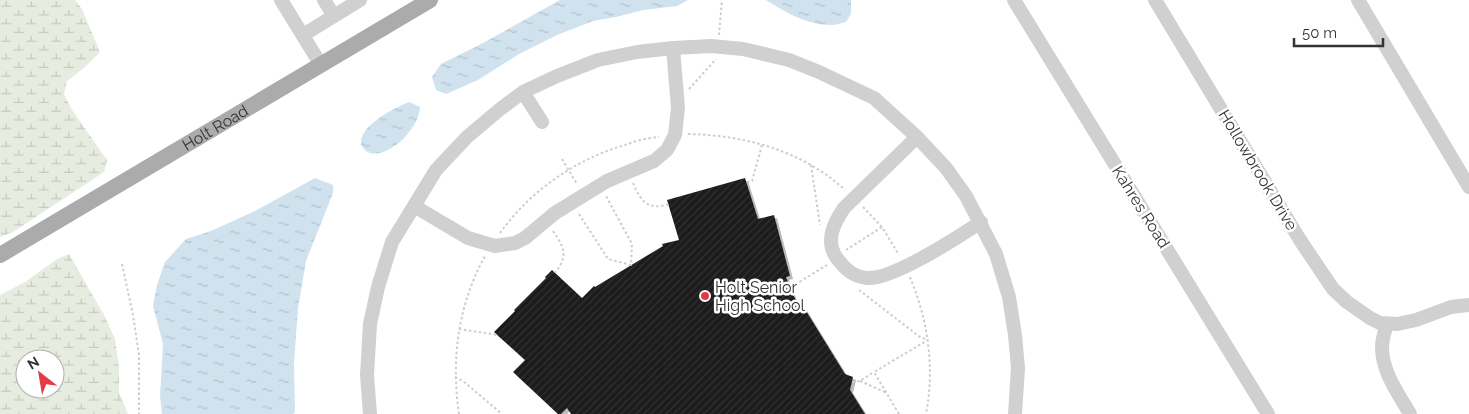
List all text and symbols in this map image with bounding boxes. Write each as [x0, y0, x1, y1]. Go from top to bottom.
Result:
scale bar [1294, 15, 1383, 47]
text: 50 m [1302, 24, 1337, 42]
street label: Holt Road [179, 101, 252, 154]
street label: Hollowbrook Drive [1215, 106, 1301, 234]
street label: Kahres Road [1108, 162, 1174, 252]
place label: Holt Senior High School [715, 278, 805, 315]
marker: Holt Senior High School [699, 290, 711, 302]
north arrow [15, 349, 65, 399]
text: N [25, 353, 42, 372]

